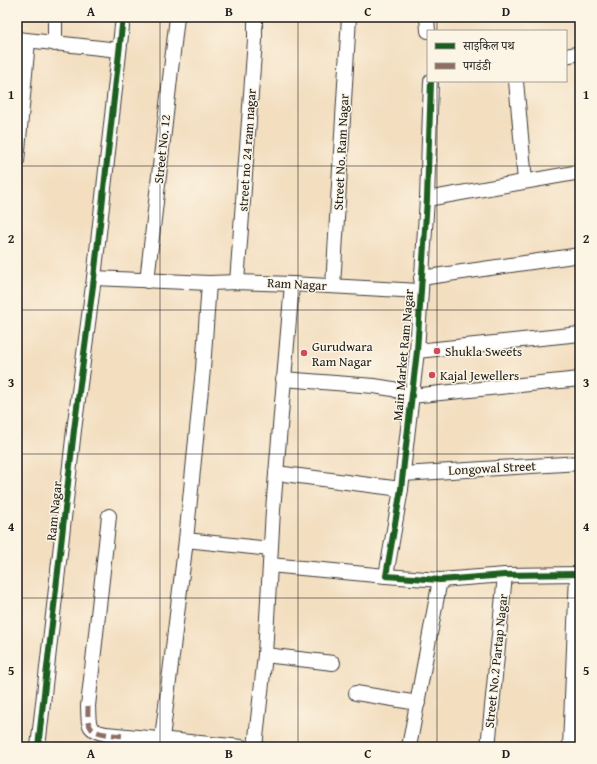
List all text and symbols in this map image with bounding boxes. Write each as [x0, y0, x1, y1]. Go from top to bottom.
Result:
text: A [87, 2, 96, 21]
text: B [225, 2, 233, 21]
text: C [364, 2, 372, 21]
text: D [502, 2, 510, 21]
legend [427, 30, 567, 82]
text: साइकिल पथ [462, 37, 515, 54]
text: पगडंडी [462, 57, 492, 74]
text: 1 [8, 85, 14, 104]
text: 1 [583, 85, 589, 104]
street label: street no 24 ram nagar [233, 87, 261, 212]
street label: Street No. Ram Nagar [328, 93, 354, 211]
street label: Street No. 12 [149, 113, 175, 185]
text: 2 [8, 229, 15, 248]
text: 2 [583, 229, 590, 248]
street label: Ram Nagar [267, 273, 328, 295]
street label: Main Market Ram Nagar [388, 288, 418, 422]
place label: Gurudwara Ram Nagar [312, 337, 373, 371]
place label: Shukla Sweets [445, 342, 522, 361]
marker: Shukla Sweets [432, 346, 442, 356]
marker: Gurudwara Ram Nagar [299, 348, 309, 358]
place label: Kajal Jewellers [440, 366, 519, 385]
marker: Kajal Jewellers [427, 370, 437, 380]
text: 3 [8, 373, 14, 392]
text: 3 [583, 373, 589, 392]
street label: Longowal Street [448, 456, 537, 480]
street label: Ram Nagar [41, 480, 67, 542]
text: 4 [8, 517, 15, 536]
text: 4 [583, 517, 590, 536]
street label: Street No.2 Partap Nagar [480, 592, 513, 729]
text: 5 [8, 661, 15, 680]
text: 5 [583, 661, 590, 680]
text: A [87, 744, 96, 763]
text: B [225, 744, 233, 763]
text: C [364, 744, 372, 763]
text: D [502, 744, 510, 763]

